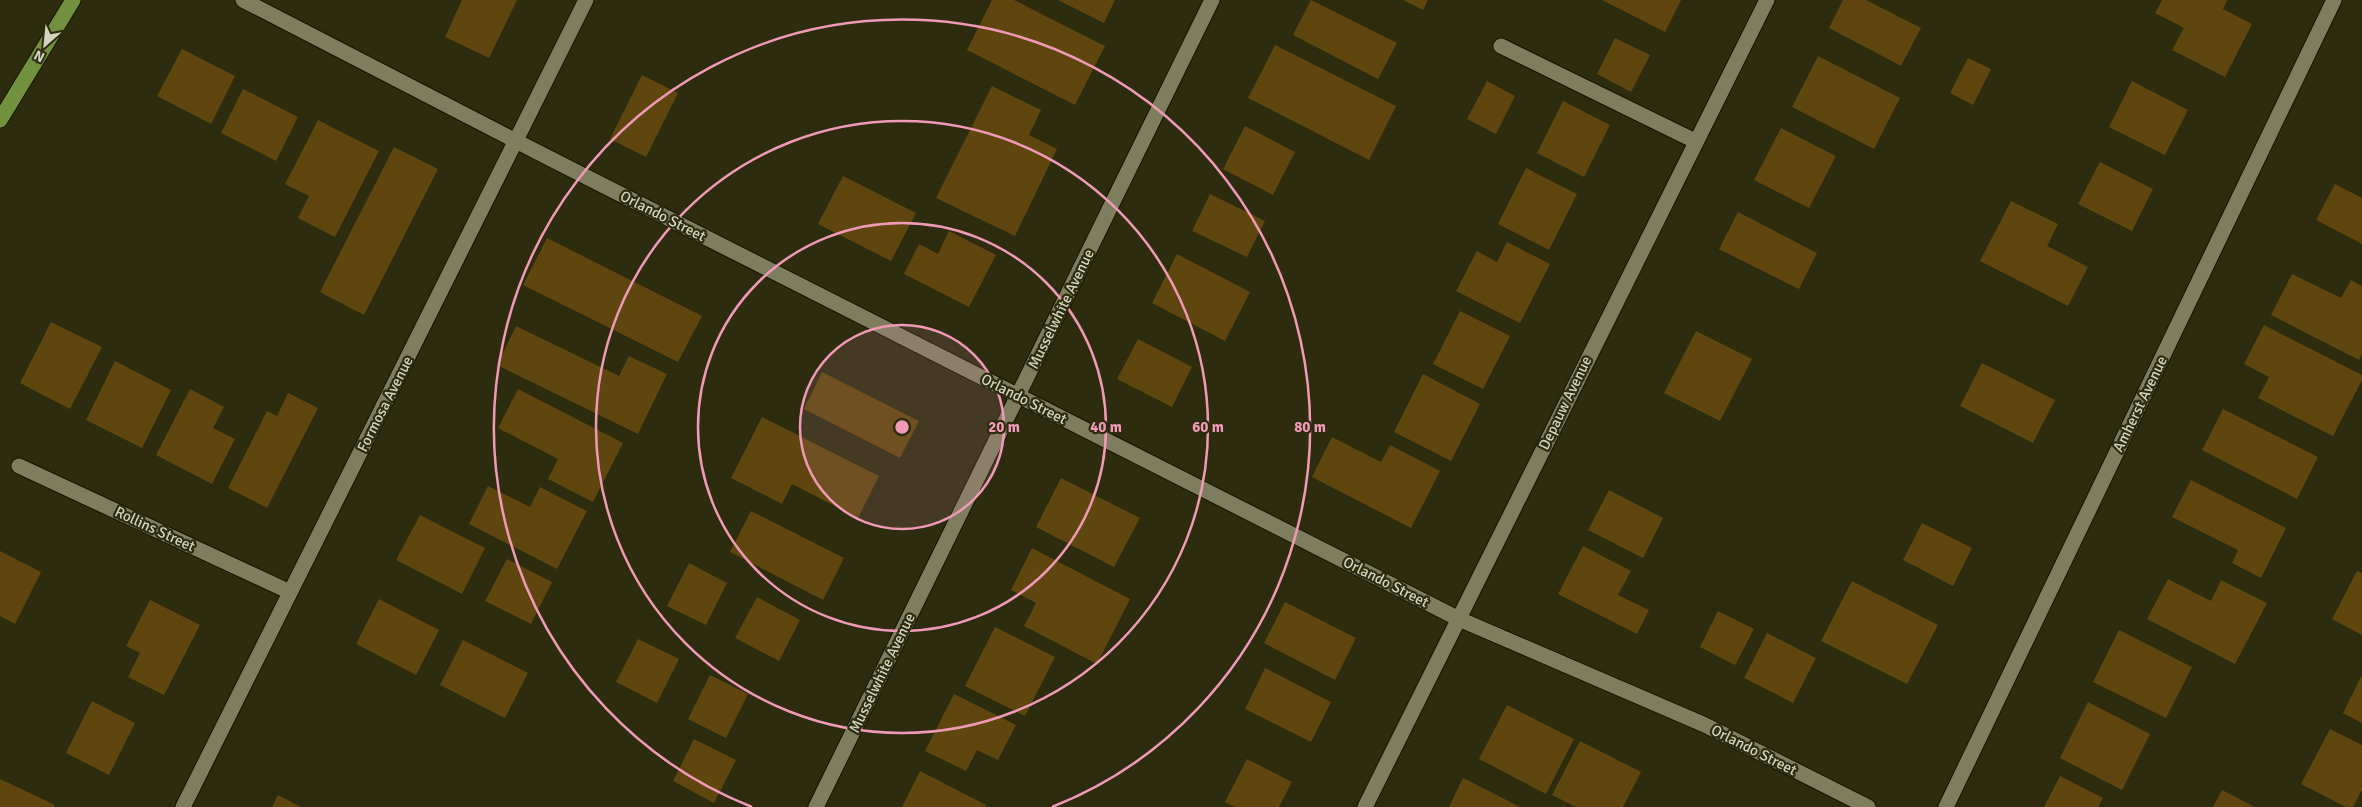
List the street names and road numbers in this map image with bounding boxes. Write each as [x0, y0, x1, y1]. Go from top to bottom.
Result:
street label: Orlando Street [617, 187, 709, 245]
street label: Musselwhite Avenue [1024, 246, 1098, 372]
street label: Formosa Avenue [353, 353, 417, 455]
street label: Depauw Avenue [1535, 353, 1595, 453]
street label: Amherst Avenue [2109, 353, 2171, 455]
street label: Orlando Street [978, 370, 1070, 428]
street label: Rollins Street [112, 503, 198, 555]
street label: Orlando Street [1340, 553, 1432, 611]
street label: Musselwhite Avenue [845, 610, 919, 736]
street label: Orlando Street [1708, 721, 1800, 779]

